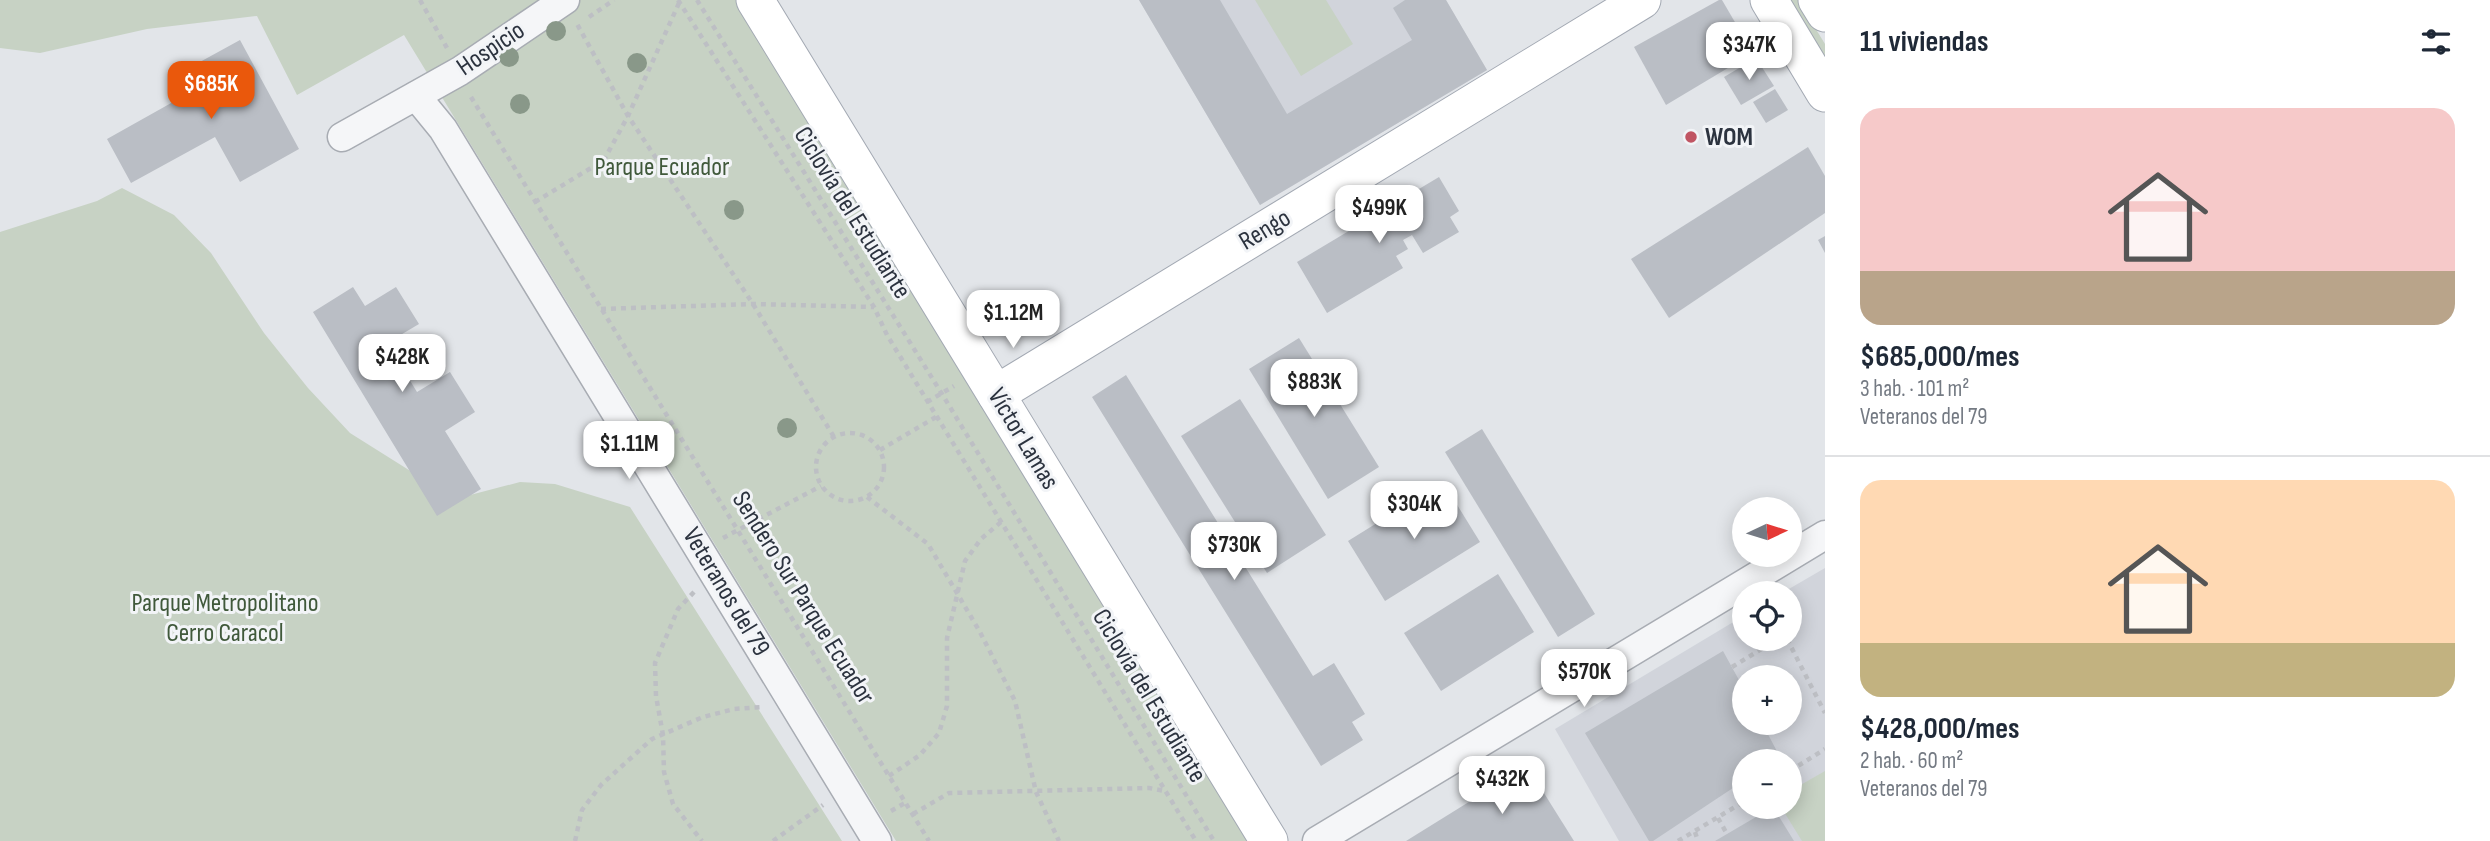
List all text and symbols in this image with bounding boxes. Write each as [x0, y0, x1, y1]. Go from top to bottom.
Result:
street label: Hospicio [451, 15, 531, 83]
pin: $347K [1700, 22, 1798, 82]
icon: filters [2417, 23, 2455, 61]
text: 11 viviendas [1860, 24, 1989, 60]
text: $347K [1722, 31, 1776, 59]
pin: $685K [162, 61, 260, 121]
text: $685K [184, 70, 238, 98]
street label: Ciclovía del Estudiante [787, 121, 917, 305]
place label: WOM [1705, 122, 1753, 153]
marker: WOM [1683, 129, 1699, 145]
park label: Parque Ecuador [595, 152, 730, 183]
icon: home [2095, 154, 2221, 280]
pin: $499K [1330, 186, 1428, 245]
text: $499K [1351, 194, 1407, 222]
street label: Rengo [1234, 203, 1296, 257]
pin: $1.12M [956, 290, 1070, 350]
text: $1.12M [983, 299, 1043, 327]
pin: $428K [353, 334, 451, 394]
text: $685,000/mes [1860, 339, 2020, 375]
text: $428K [375, 343, 429, 371]
pin: $883K [1265, 360, 1363, 419]
text: $883K [1286, 368, 1342, 396]
text: 3 hab. · 101 m² [1860, 375, 1970, 403]
street label: Víctor Lamas [981, 383, 1065, 495]
text: Veteranos del 79 [1860, 403, 1987, 431]
pin: $1.11M [572, 421, 686, 481]
text: $1.11M [599, 430, 659, 458]
pin: $304K [1365, 482, 1463, 541]
street label: Sendero Sur Parque Ecuador [725, 486, 881, 710]
text: $304K [1386, 490, 1442, 518]
north arrow [1732, 497, 1802, 567]
map controls [1732, 497, 1802, 819]
street label: Veteranos del 79 [676, 522, 776, 662]
pin: $730K [1185, 522, 1283, 582]
icon: home [2095, 526, 2221, 652]
text: $730K [1207, 531, 1261, 559]
button: locate [1732, 581, 1802, 651]
park label: Parque Metropolitano Cerro Caracol [131, 588, 319, 649]
street label: Ciclovía del Estudiante [1085, 604, 1213, 788]
pin: $570K [1535, 650, 1633, 709]
text: $570K [1557, 658, 1611, 686]
button: + [1732, 665, 1802, 735]
text: $428,000/mes [1860, 711, 2019, 747]
text: 2 hab. · 60 m² [1860, 747, 1963, 775]
button: − [1732, 749, 1802, 819]
pin: $432K [1453, 756, 1551, 816]
text: $432K [1475, 765, 1529, 793]
text: Veteranos del 79 [1860, 775, 1987, 803]

